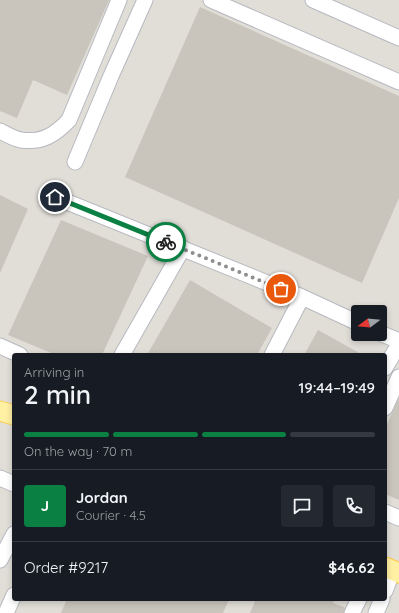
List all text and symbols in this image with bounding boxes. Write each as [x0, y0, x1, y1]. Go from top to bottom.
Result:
pin [38, 180, 72, 214]
icon: home [44, 186, 66, 208]
courier [146, 222, 186, 262]
icon: bike [155, 231, 177, 253]
pin [264, 272, 298, 306]
icon: bag [270, 278, 292, 300]
north arrow [351, 305, 387, 341]
map controls [351, 305, 387, 341]
text: Arriving in [24, 364, 84, 380]
text: 2 min [24, 378, 91, 411]
text: 19:44–19:49 [298, 378, 375, 397]
text: On the way · 70 m [24, 443, 132, 459]
button: chat [281, 485, 323, 527]
button: phone [333, 485, 375, 527]
text: Jordan [76, 488, 128, 507]
text: J [41, 496, 49, 515]
text: Courier · 4.5 [76, 507, 146, 523]
text: Order #9217 [24, 558, 108, 577]
text: $46.62 [328, 558, 375, 577]

